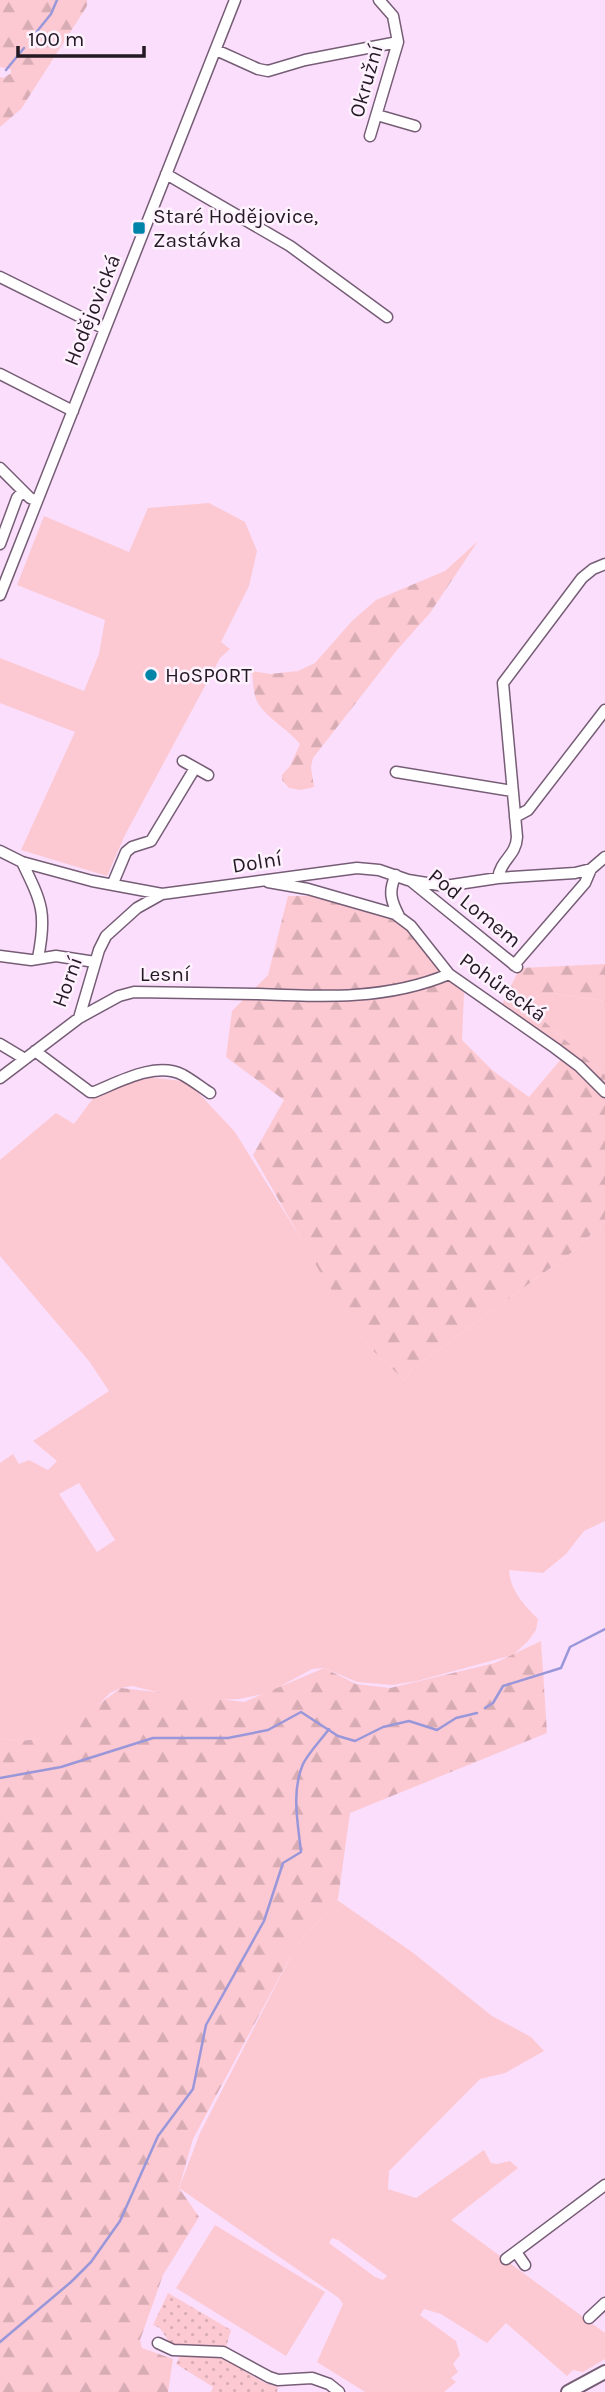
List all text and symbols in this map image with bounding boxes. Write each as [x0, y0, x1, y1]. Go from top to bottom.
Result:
scale bar [18, 14, 144, 58]
text: 100 m [28, 27, 85, 51]
street label: Okružní [344, 41, 388, 120]
place label: Staré Hodějovice, Zastávka [153, 204, 318, 252]
marker: Staré Hodějovice, Zastávka [131, 220, 147, 236]
street label: Hodějovická [59, 251, 125, 369]
place label: HoSPORT [165, 663, 252, 687]
marker: HoSPORT [143, 667, 159, 683]
street label: Dolní [230, 846, 284, 878]
street label: Pod Lomem [424, 863, 526, 953]
street label: Pohůrecká [455, 948, 551, 1026]
street label: Horní [47, 953, 87, 1011]
street label: Lesní [140, 962, 191, 986]

